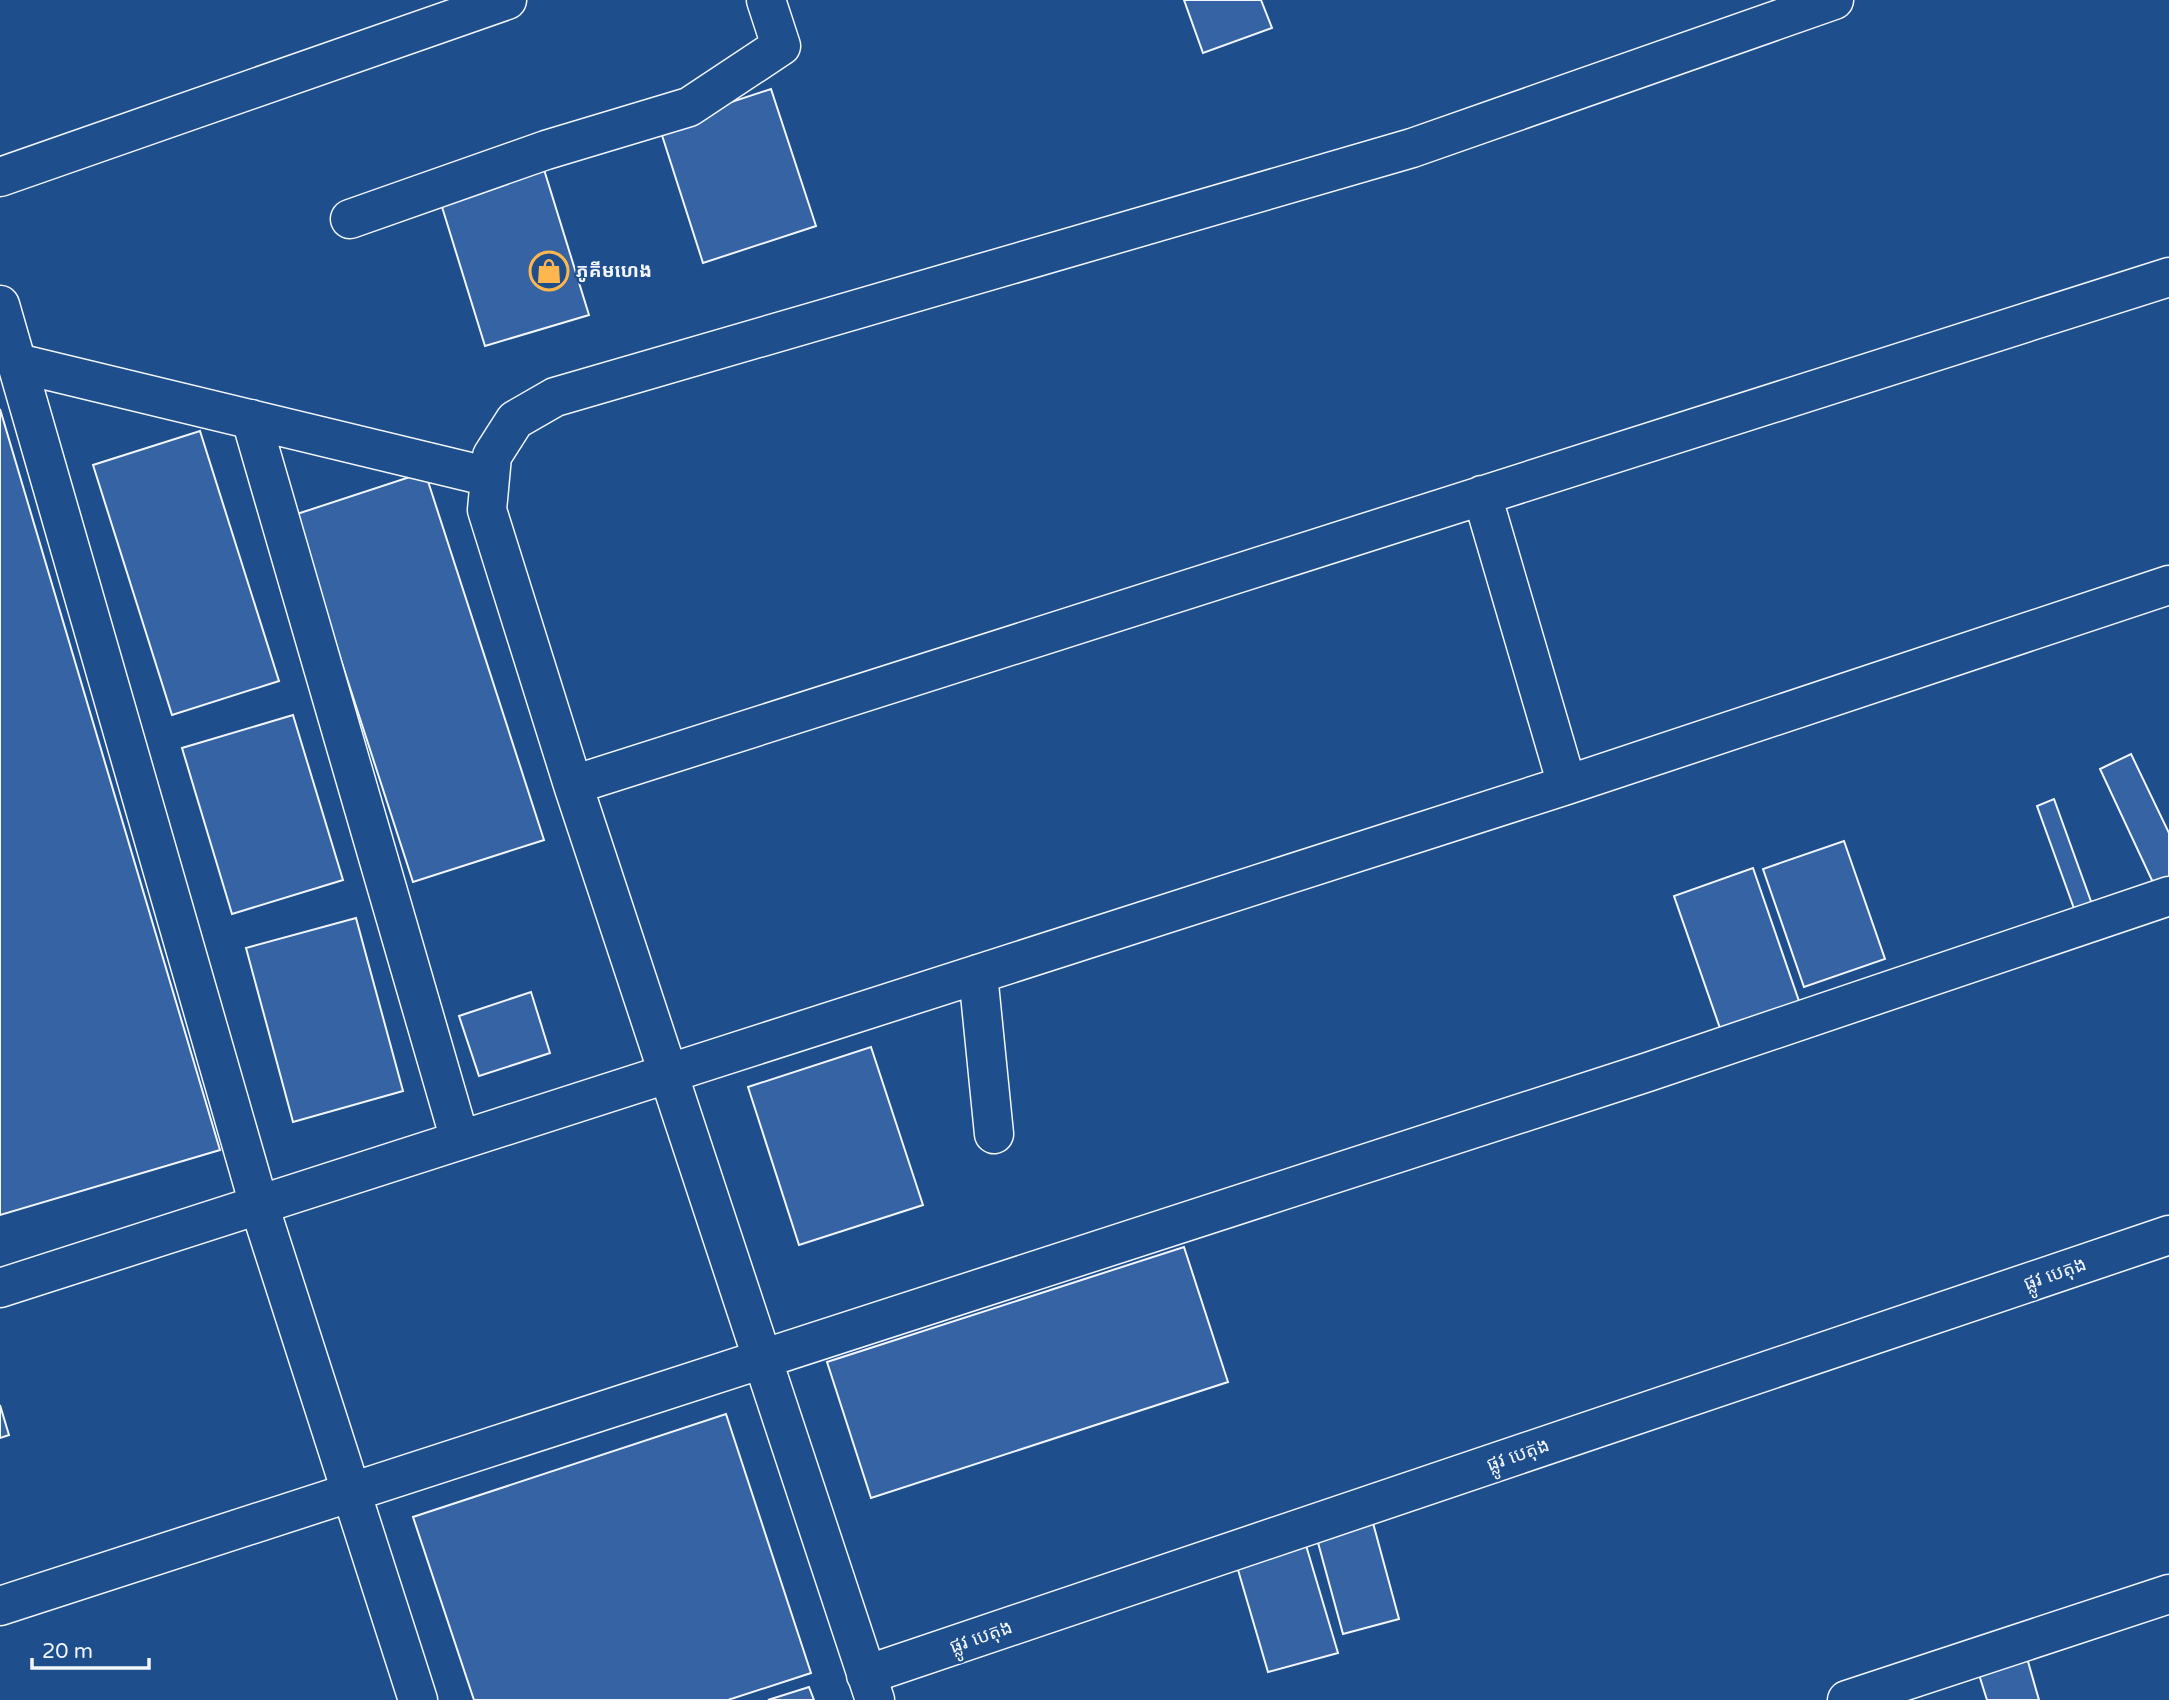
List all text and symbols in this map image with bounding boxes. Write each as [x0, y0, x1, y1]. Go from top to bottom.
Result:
shop icon: ភូគីមហេង [528, 250, 570, 292]
place label: ភូគីមហេង [576, 260, 652, 282]
street label: ផ្លូវ បេតុង [2021, 1253, 2091, 1300]
street label: ផ្លូវ បេតុង [1484, 1434, 1554, 1481]
street label: ផ្លូវ បេតុង [947, 1616, 1017, 1663]
scale bar [32, 1626, 149, 1670]
text: 20 m [42, 1639, 93, 1664]

